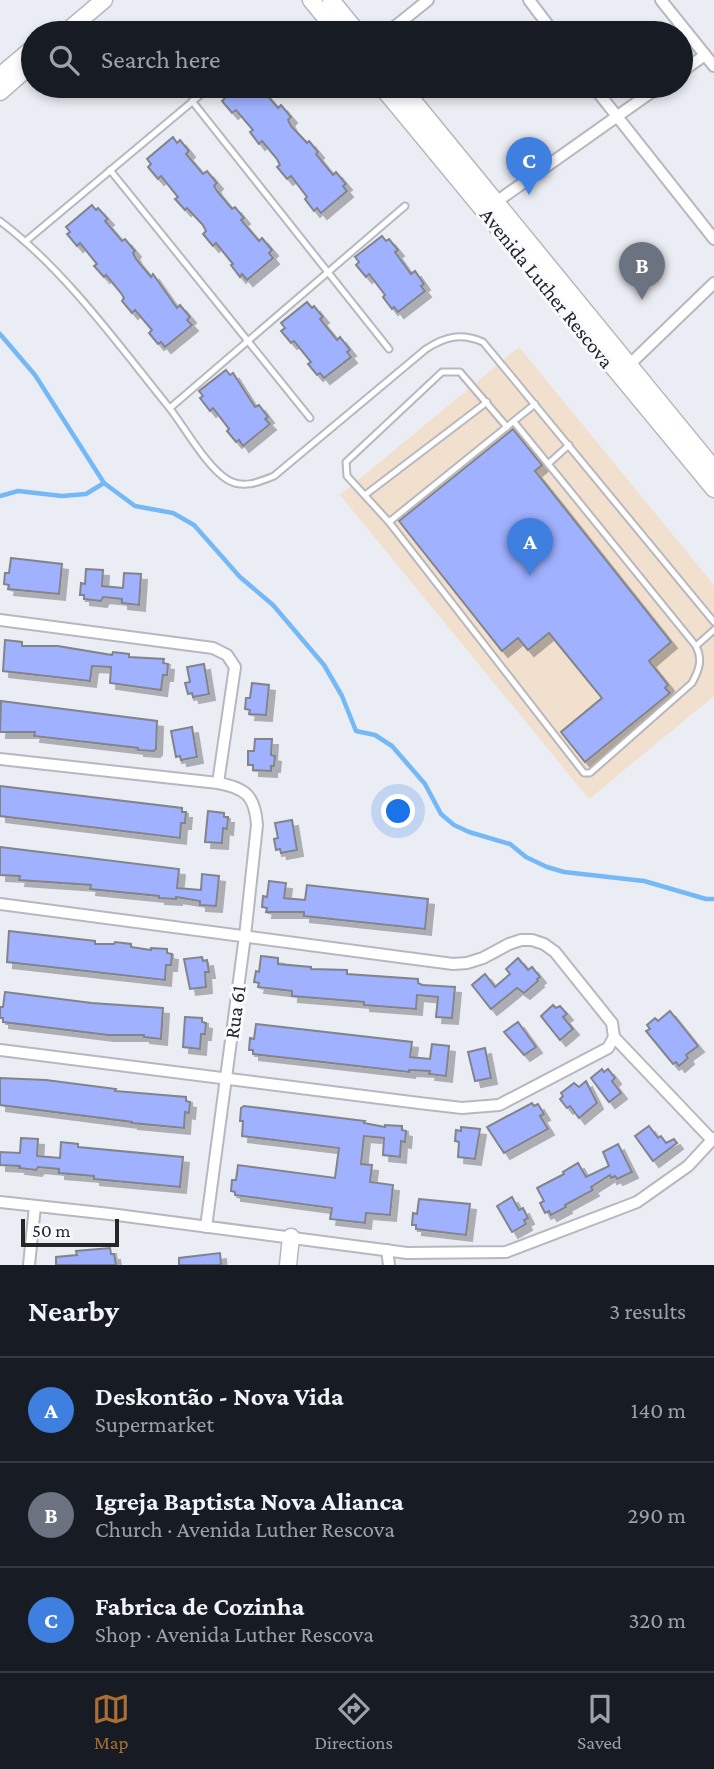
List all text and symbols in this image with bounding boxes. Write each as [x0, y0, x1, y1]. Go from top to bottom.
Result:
search box [21, 21, 693, 98]
icon: search [45, 41, 83, 79]
text: Search here [101, 45, 220, 74]
pin: C [506, 137, 552, 195]
street label: Avenida Luther Rescova [475, 203, 619, 373]
pin: B [619, 242, 665, 300]
pin: A [507, 518, 553, 576]
your location [381, 794, 415, 828]
street label: Rua 61 [219, 984, 251, 1040]
scale bar [21, 1216, 119, 1248]
text: 50 m [32, 1220, 71, 1241]
text: Nearby [28, 1294, 119, 1327]
text: 3 results [609, 1298, 686, 1324]
text: Deskontão - Nova Vida [95, 1382, 344, 1411]
text: A [44, 1397, 58, 1423]
text: 140 m [631, 1397, 686, 1423]
text: Supermarket [95, 1411, 214, 1437]
text: Igreja Baptista Nova Alianca [95, 1487, 404, 1516]
text: B [44, 1502, 58, 1528]
text: 290 m [628, 1502, 686, 1528]
text: Church · Avenida Luther Rescova [95, 1516, 395, 1542]
text: Fabrica de Cozinha [95, 1592, 304, 1621]
text: C [44, 1607, 58, 1633]
text: 320 m [628, 1607, 686, 1633]
text: Shop · Avenida Luther Rescova [95, 1621, 374, 1647]
tab: Map [92, 1690, 130, 1753]
tab: Directions [314, 1690, 393, 1753]
tab: Saved [577, 1690, 622, 1753]

